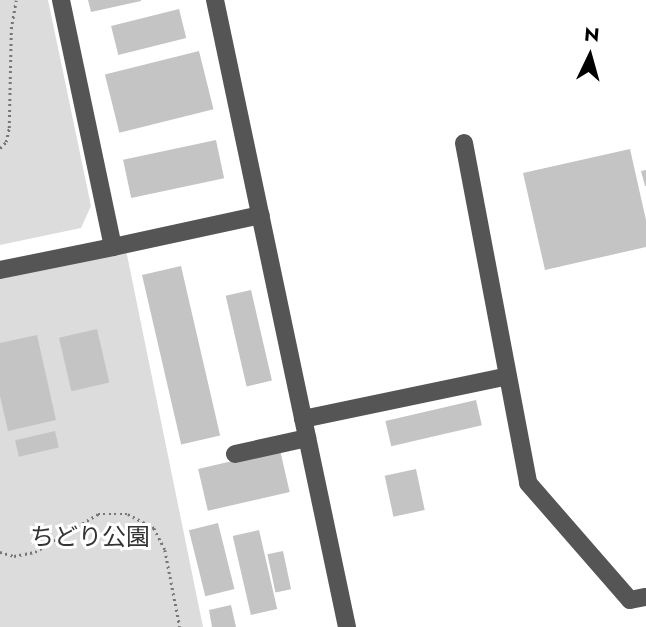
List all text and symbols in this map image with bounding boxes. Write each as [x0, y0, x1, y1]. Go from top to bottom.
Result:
text: N [583, 20, 601, 49]
north arrow [555, 21, 625, 91]
park label: ちどり公園 [30, 523, 150, 551]

